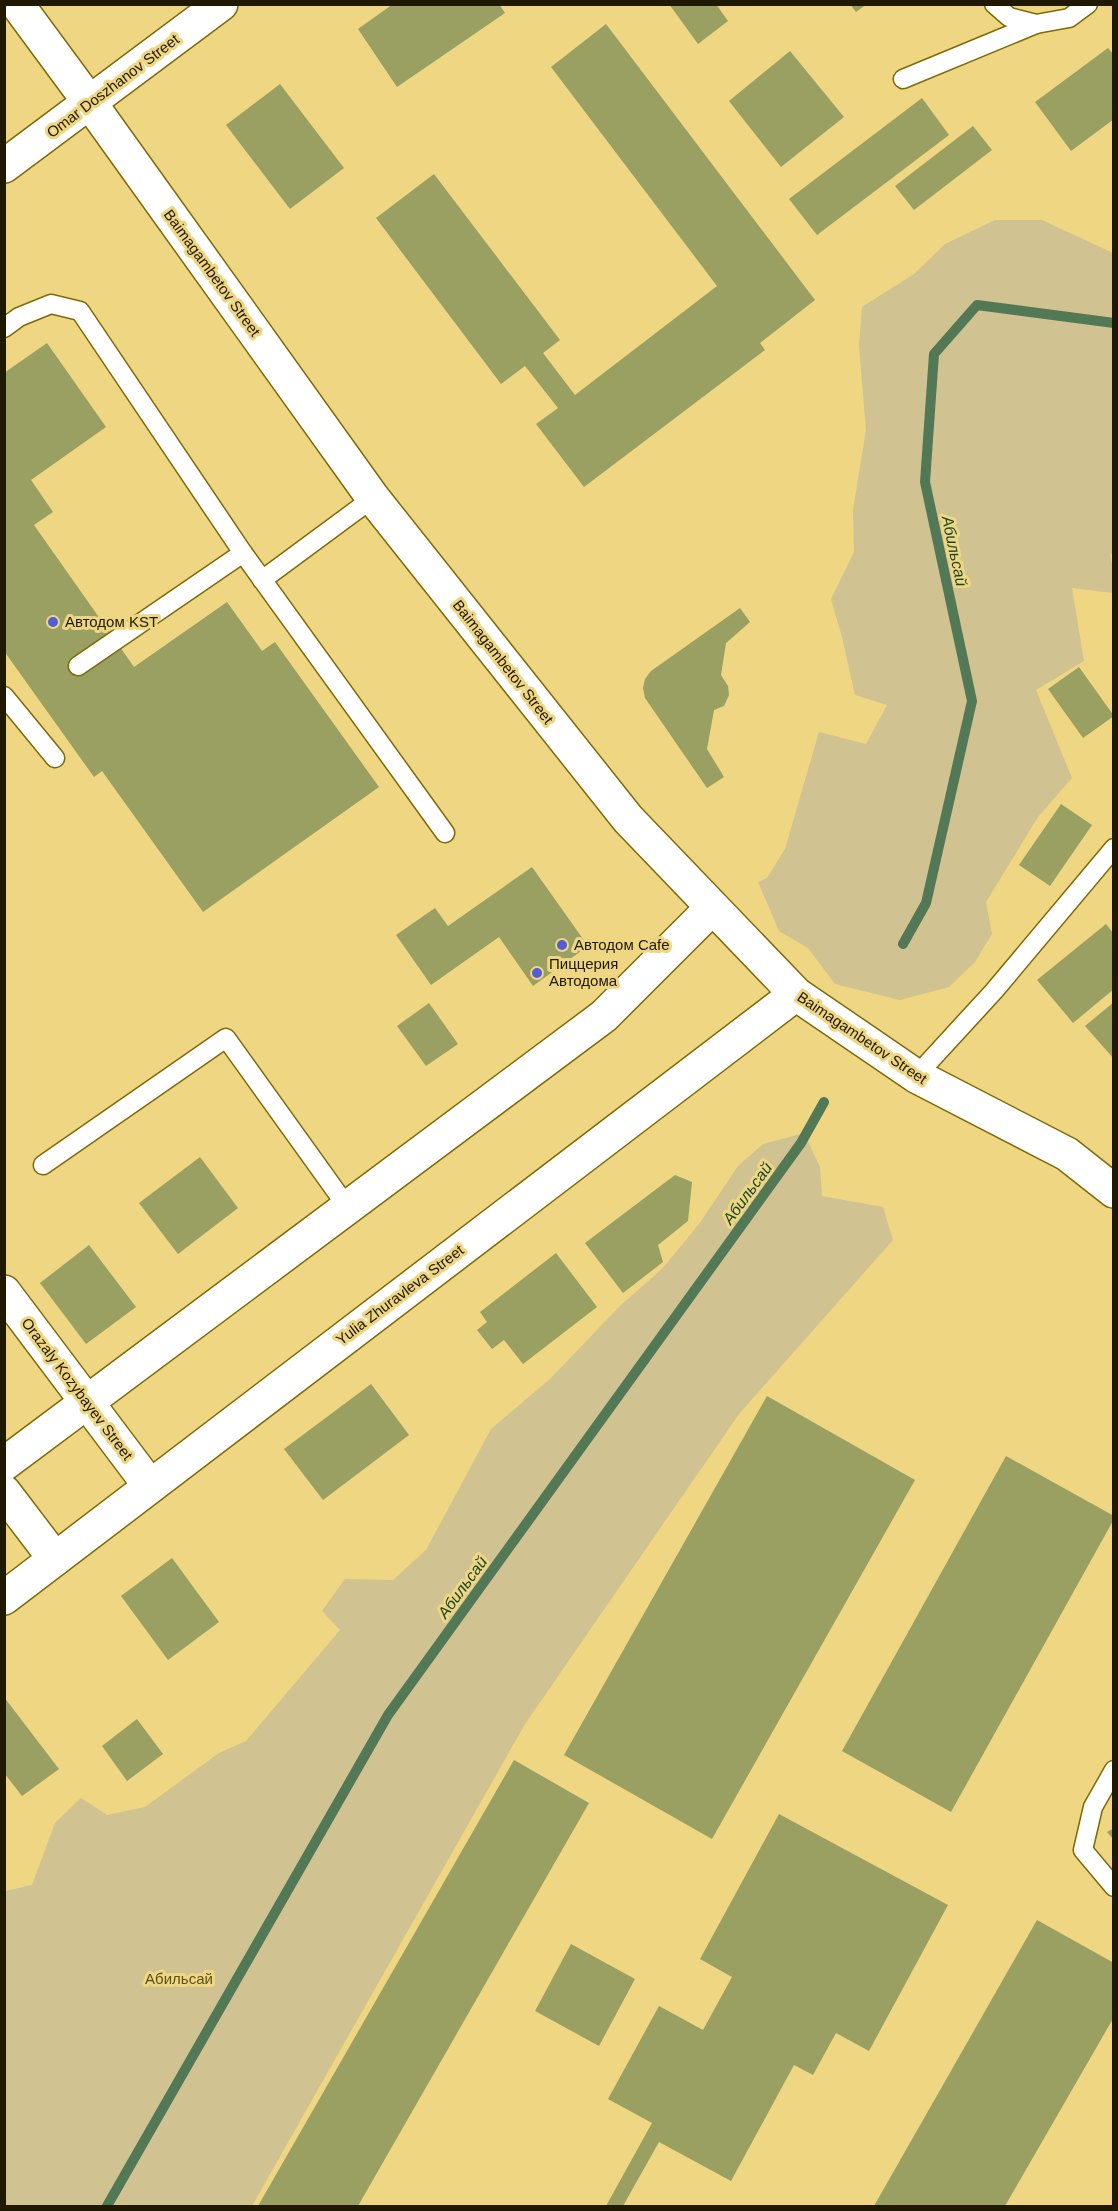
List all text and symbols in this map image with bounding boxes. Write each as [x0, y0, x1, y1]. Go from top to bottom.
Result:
street label: Omar Doszhanov Street [43, 30, 183, 141]
street label: Baimagambetov Street [161, 206, 265, 340]
water label: Абильсай [939, 513, 970, 588]
street label: Baimagambetov Street [450, 596, 558, 728]
place label: Автодом KST [65, 613, 158, 630]
marker: Автодом KST [46, 615, 60, 629]
place label: Автодом Cafe [574, 936, 670, 953]
marker: Автодом Cafe [555, 938, 569, 952]
place label: Пиццерия Автодома [549, 955, 618, 989]
marker: Пиццерия Автодома [530, 966, 544, 980]
street label: Baimagambetov Street [794, 988, 931, 1088]
water label: Абильсай [719, 1159, 775, 1228]
street label: Yulia Zhuravleva Street [333, 1241, 467, 1348]
street label: Orazaly Kozybayev Street [18, 1314, 137, 1464]
water label: Абильсай [434, 1553, 490, 1622]
park label: Абильсай [145, 1970, 213, 1987]

